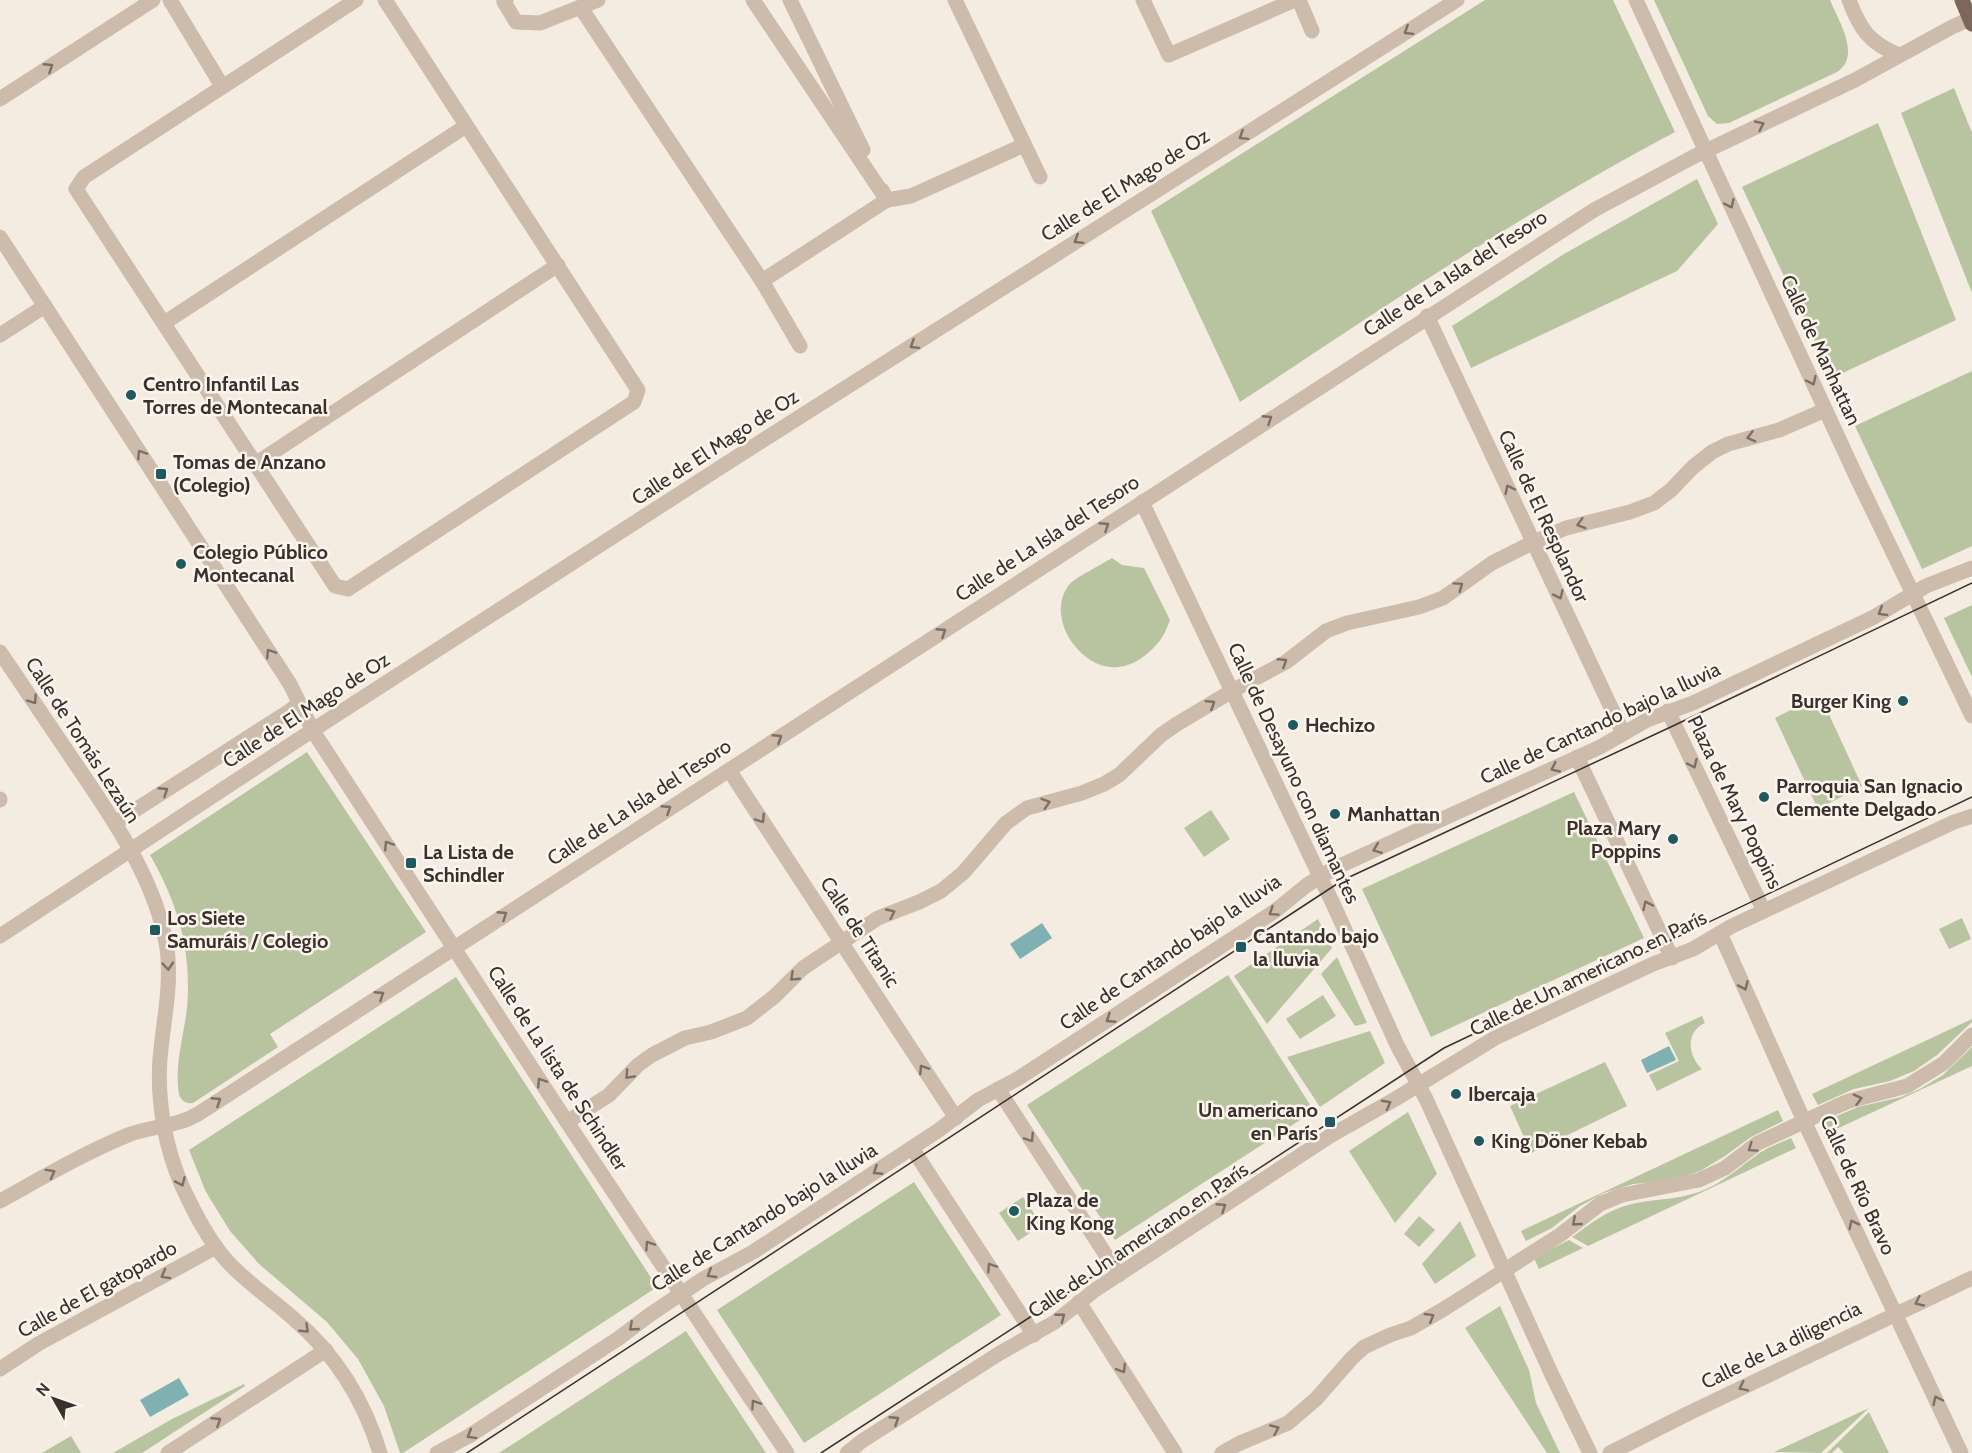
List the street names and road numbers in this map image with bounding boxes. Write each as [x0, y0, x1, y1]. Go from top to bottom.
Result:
street label: Calle de El Mago de Oz [1036, 123, 1214, 247]
street label: Calle de La Isla del Tesoro [1359, 205, 1551, 341]
street label: Calle de Manhattan [1776, 271, 1866, 429]
street label: Calle de El Mago de Oz [627, 384, 803, 510]
street label: Calle de El Resplandor [1494, 426, 1595, 607]
street label: Calle de La Isla del Tesoro [951, 470, 1143, 606]
street label: Calle de Desayuno con diamantes [1223, 639, 1365, 907]
street label: Calle de El Mago de Oz [218, 647, 394, 773]
street label: Calle de Tomás Lezaún [20, 653, 146, 827]
street label: Calle de Cantando bajo la lluvia [1476, 657, 1724, 789]
street label: Plaza de Mary Poppins [1683, 711, 1787, 893]
street label: Calle de La Isla del Tesoro [543, 734, 735, 870]
street label: Calle de Cantando bajo la lluvia [1055, 869, 1286, 1035]
street label: Calle de Titanic [815, 872, 905, 992]
street label: Calle de Un americano en París [1466, 905, 1710, 1041]
street label: Calle de La lista de Schindler [483, 961, 634, 1175]
street label: Calle de Río Bravo [1815, 1111, 1901, 1259]
street label: Calle de Cantando bajo la lluvia [647, 1137, 882, 1297]
street label: Calle de Un americano en París [1023, 1157, 1253, 1323]
street label: Calle de El gatopardo [13, 1235, 181, 1343]
street label: Calle de La diligencia [1697, 1296, 1865, 1394]

